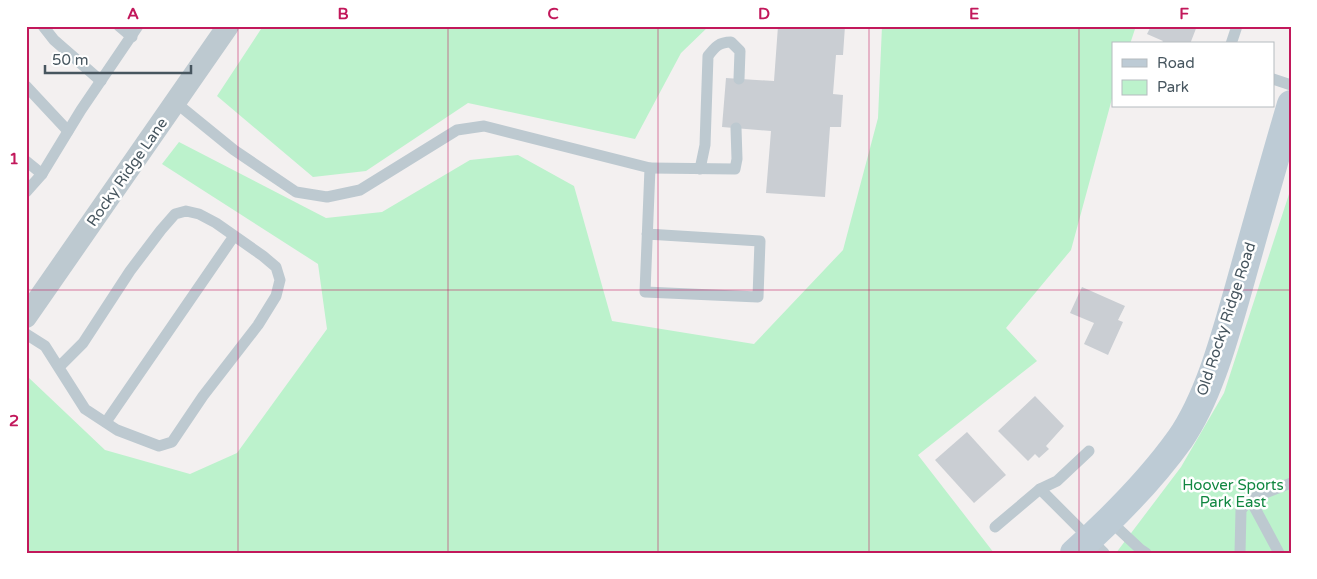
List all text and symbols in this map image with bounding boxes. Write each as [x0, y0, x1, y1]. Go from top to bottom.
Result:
text: A [127, 4, 139, 24]
text: B [337, 4, 349, 24]
text: C [547, 4, 559, 24]
text: D [758, 4, 770, 24]
text: E [969, 4, 979, 24]
text: F [1179, 4, 1189, 24]
scale bar [45, 42, 191, 74]
legend [1112, 42, 1274, 108]
text: 50 m [52, 51, 89, 69]
text: Road [1157, 54, 1195, 72]
text: Park [1157, 78, 1189, 96]
street label: Rocky Ridge Lane [83, 114, 171, 230]
text: 1 [9, 149, 19, 169]
street label: Old Rocky Ridge Road [1193, 240, 1259, 398]
text: 2 [9, 411, 19, 431]
park label: Hoover Sports Park East [1182, 476, 1284, 511]

